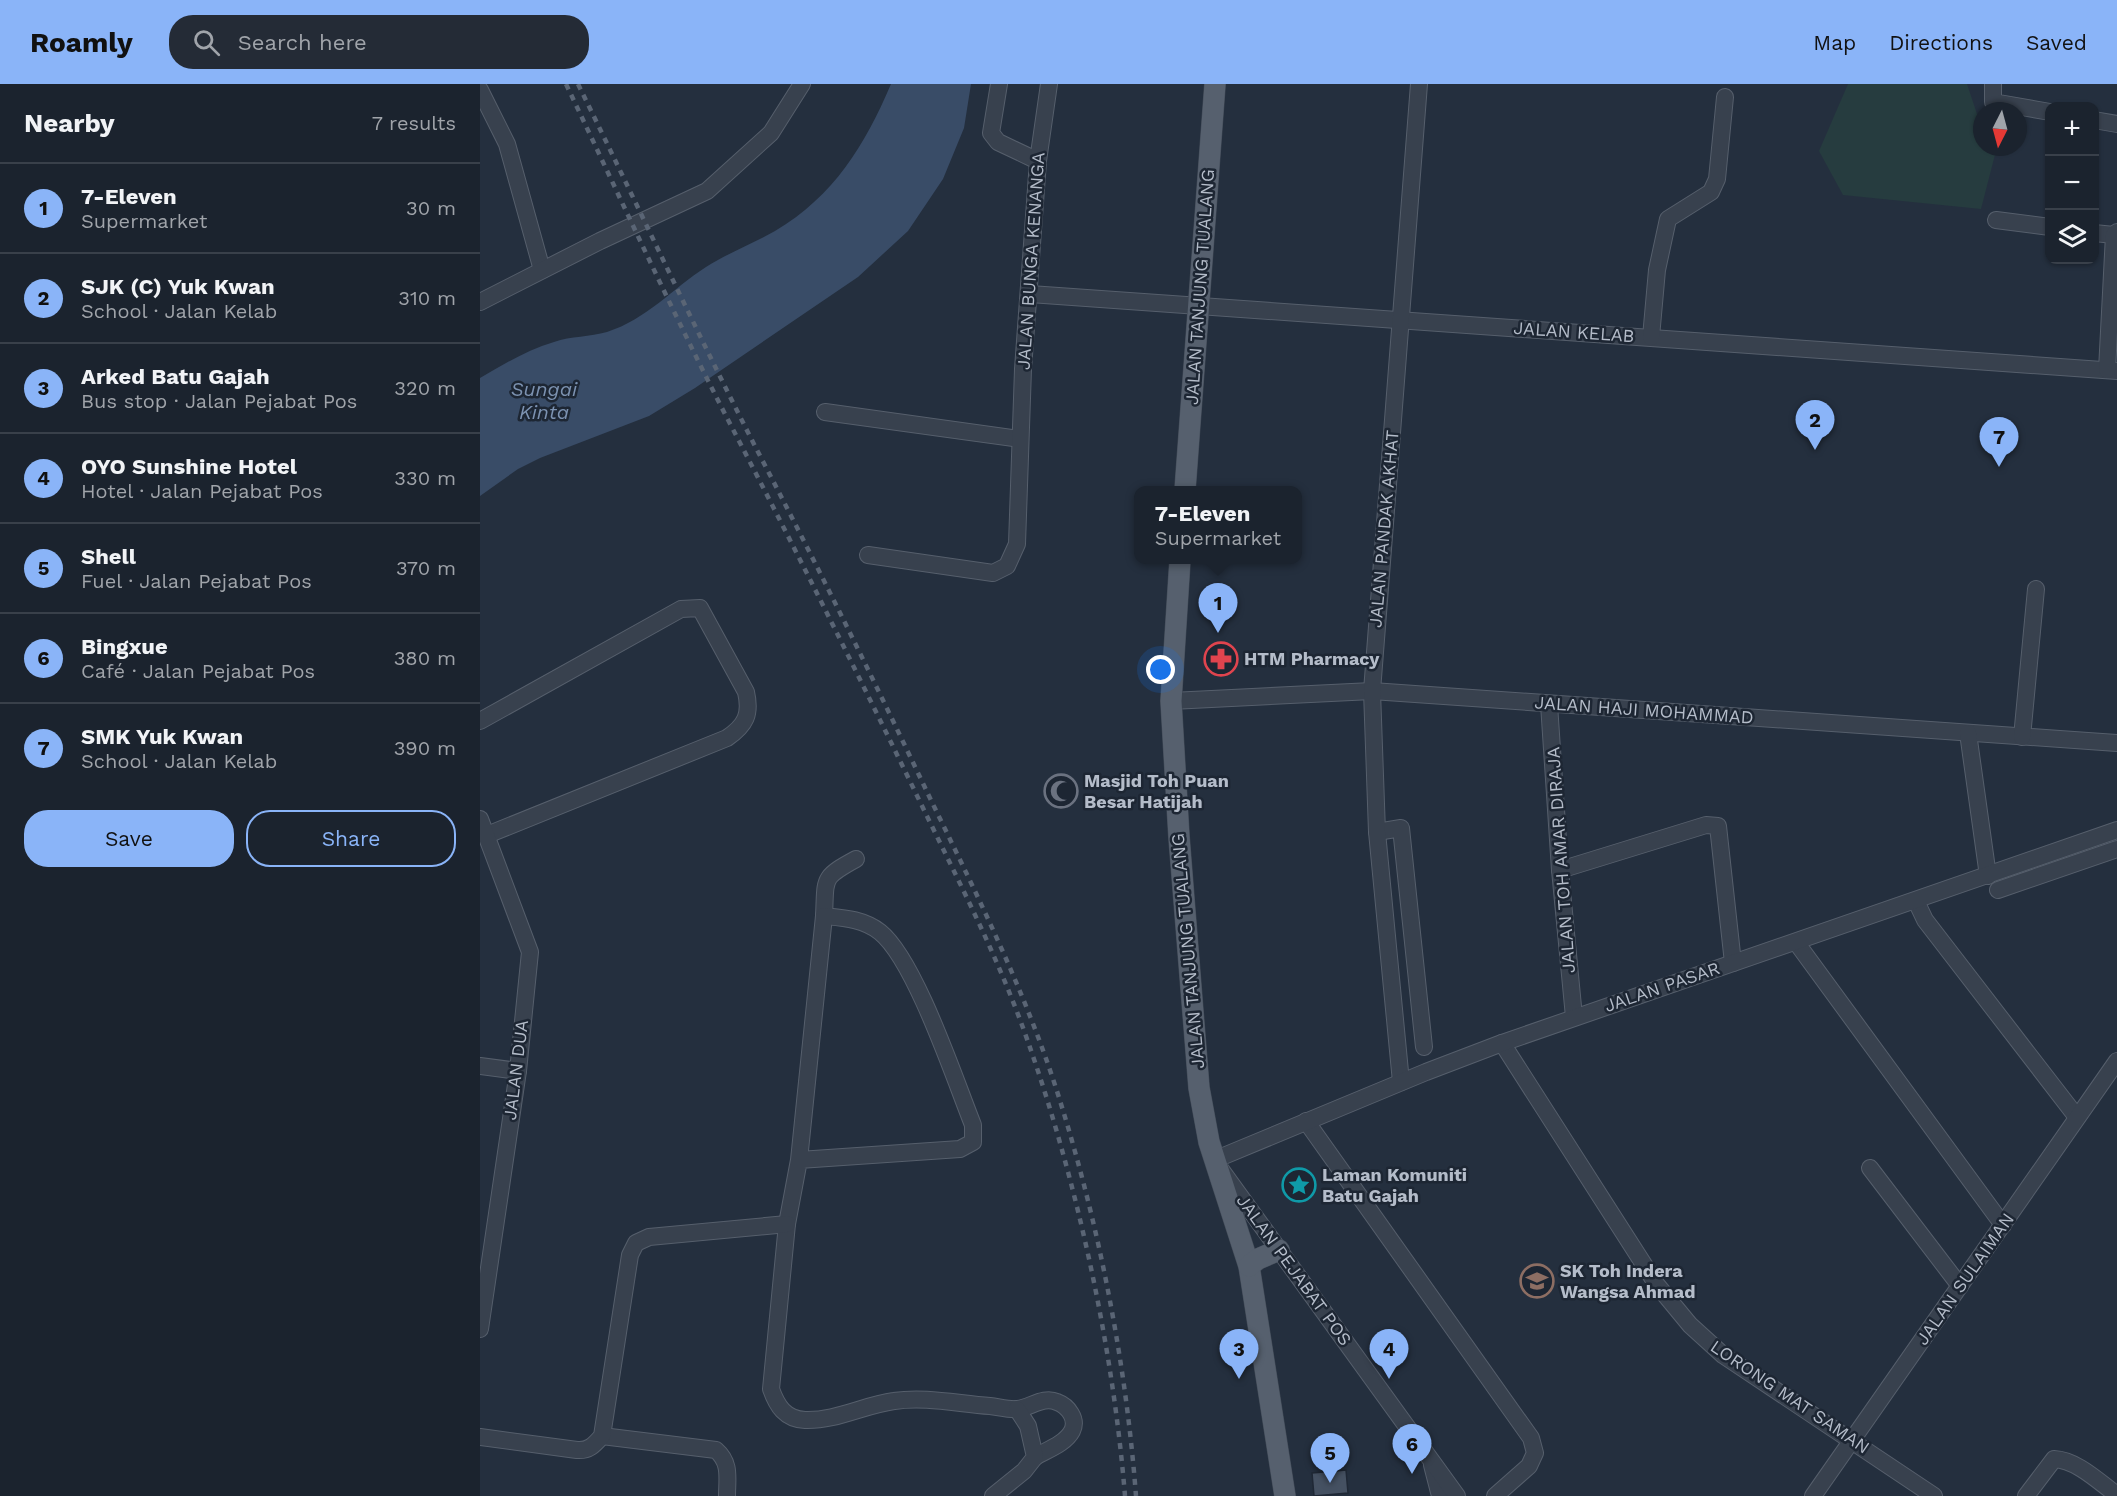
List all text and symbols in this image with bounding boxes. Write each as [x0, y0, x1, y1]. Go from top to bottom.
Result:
search box [169, 15, 589, 69]
text: Roamly [30, 26, 133, 59]
icon: search [190, 26, 223, 59]
text: Search here [238, 30, 367, 55]
text: Map [1813, 30, 1856, 55]
text: Directions [1889, 30, 1993, 55]
text: Saved [2026, 30, 2087, 55]
north arrow [1973, 102, 2027, 156]
map controls [2045, 102, 2099, 264]
button: + [2045, 102, 2099, 156]
text: Nearby [24, 108, 115, 138]
text: 7 results [372, 111, 456, 135]
street label: JALAN BUNGA KENANGA [1012, 151, 1049, 371]
button: − [2045, 156, 2099, 210]
street label: JALAN TANJUNG TUALANG [1181, 168, 1218, 406]
text: 7-Eleven [81, 184, 177, 209]
text: 1 [39, 196, 48, 220]
text: 30 m [406, 196, 456, 220]
text: Supermarket [81, 209, 207, 233]
button: layers [2045, 210, 2099, 264]
text: SJK (C) Yuk Kwan [81, 274, 275, 299]
text: 2 [38, 286, 49, 310]
text: 310 m [398, 286, 456, 310]
text: School · Jalan Kelab [81, 299, 277, 323]
street label: JALAN KELAB [1513, 317, 1635, 346]
text: Arked Batu Gajah [81, 364, 270, 389]
text: 3 [38, 376, 49, 400]
text: 320 m [394, 376, 456, 400]
water label: Sungai Kinta [511, 377, 578, 424]
text: Bus stop · Jalan Pejabat Pos [81, 389, 357, 413]
pin: 2 [1796, 400, 1834, 450]
pin: 7 [1980, 418, 2018, 467]
street label: JALAN PANDAK AKHAT [1364, 429, 1403, 629]
text: OYO Sunshine Hotel [81, 454, 297, 479]
text: 4 [37, 466, 50, 490]
text: 330 m [394, 466, 456, 490]
text: Hotel · Jalan Pejabat Pos [81, 479, 323, 503]
popup [1134, 486, 1302, 564]
text: 7-Eleven [1155, 501, 1250, 526]
text: Supermarket [1155, 526, 1281, 550]
text: Shell [81, 544, 136, 569]
text: 5 [38, 556, 49, 580]
text: 370 m [396, 556, 456, 580]
text: Fuel · Jalan Pejabat Pos [81, 569, 312, 593]
pin: 1 [1198, 584, 1238, 633]
text: Bingxue [81, 634, 168, 659]
pharmacy icon: HTM Pharmacy [1203, 641, 1239, 677]
text: 6 [37, 646, 50, 670]
text: 380 m [394, 646, 456, 670]
place label: HTM Pharmacy [1244, 648, 1380, 669]
your location [1146, 655, 1175, 684]
text: Café · Jalan Pejabat Pos [81, 659, 315, 683]
street label: JALAN HAJI MOHAMMAD [1534, 691, 1754, 728]
text: SMK Yuk Kwan [81, 724, 243, 749]
text: 7 [37, 736, 50, 760]
text: 390 m [394, 736, 456, 760]
street label: JALAN TOH AMAR DIRAJA [1542, 746, 1579, 974]
text: School · Jalan Kelab [81, 749, 277, 773]
place label: Masjid Toh Puan Besar Hatijah [1084, 770, 1229, 812]
mosque icon: Masjid Toh Puan Besar Hatijah [1043, 773, 1079, 809]
button: Save [24, 810, 234, 867]
button: Share [246, 810, 456, 867]
street label: JALAN TANJUNG TUALANG [1167, 832, 1208, 1070]
street label: JALAN PASAR [1601, 957, 1722, 1016]
street label: JALAN DUA [499, 1019, 532, 1121]
place label: Laman Komuniti Batu Gajah [1322, 1164, 1467, 1206]
place icon: Laman Komuniti Batu Gajah [1281, 1167, 1317, 1203]
street label: JALAN PEJABAT POS [1232, 1190, 1356, 1349]
street label: JALAN SULAIMAN [1911, 1209, 2018, 1349]
place label: SK Toh Indera Wangsa Ahmad [1560, 1260, 1695, 1302]
school or university icon: SK Toh Indera Wangsa Ahmad [1519, 1263, 1555, 1299]
pin: 3 [1220, 1330, 1258, 1379]
pin: 4 [1370, 1330, 1408, 1379]
street label: LORONG MAT SAMAN [1707, 1335, 1874, 1458]
pin: 6 [1392, 1424, 1432, 1474]
pin: 5 [1310, 1434, 1350, 1483]

